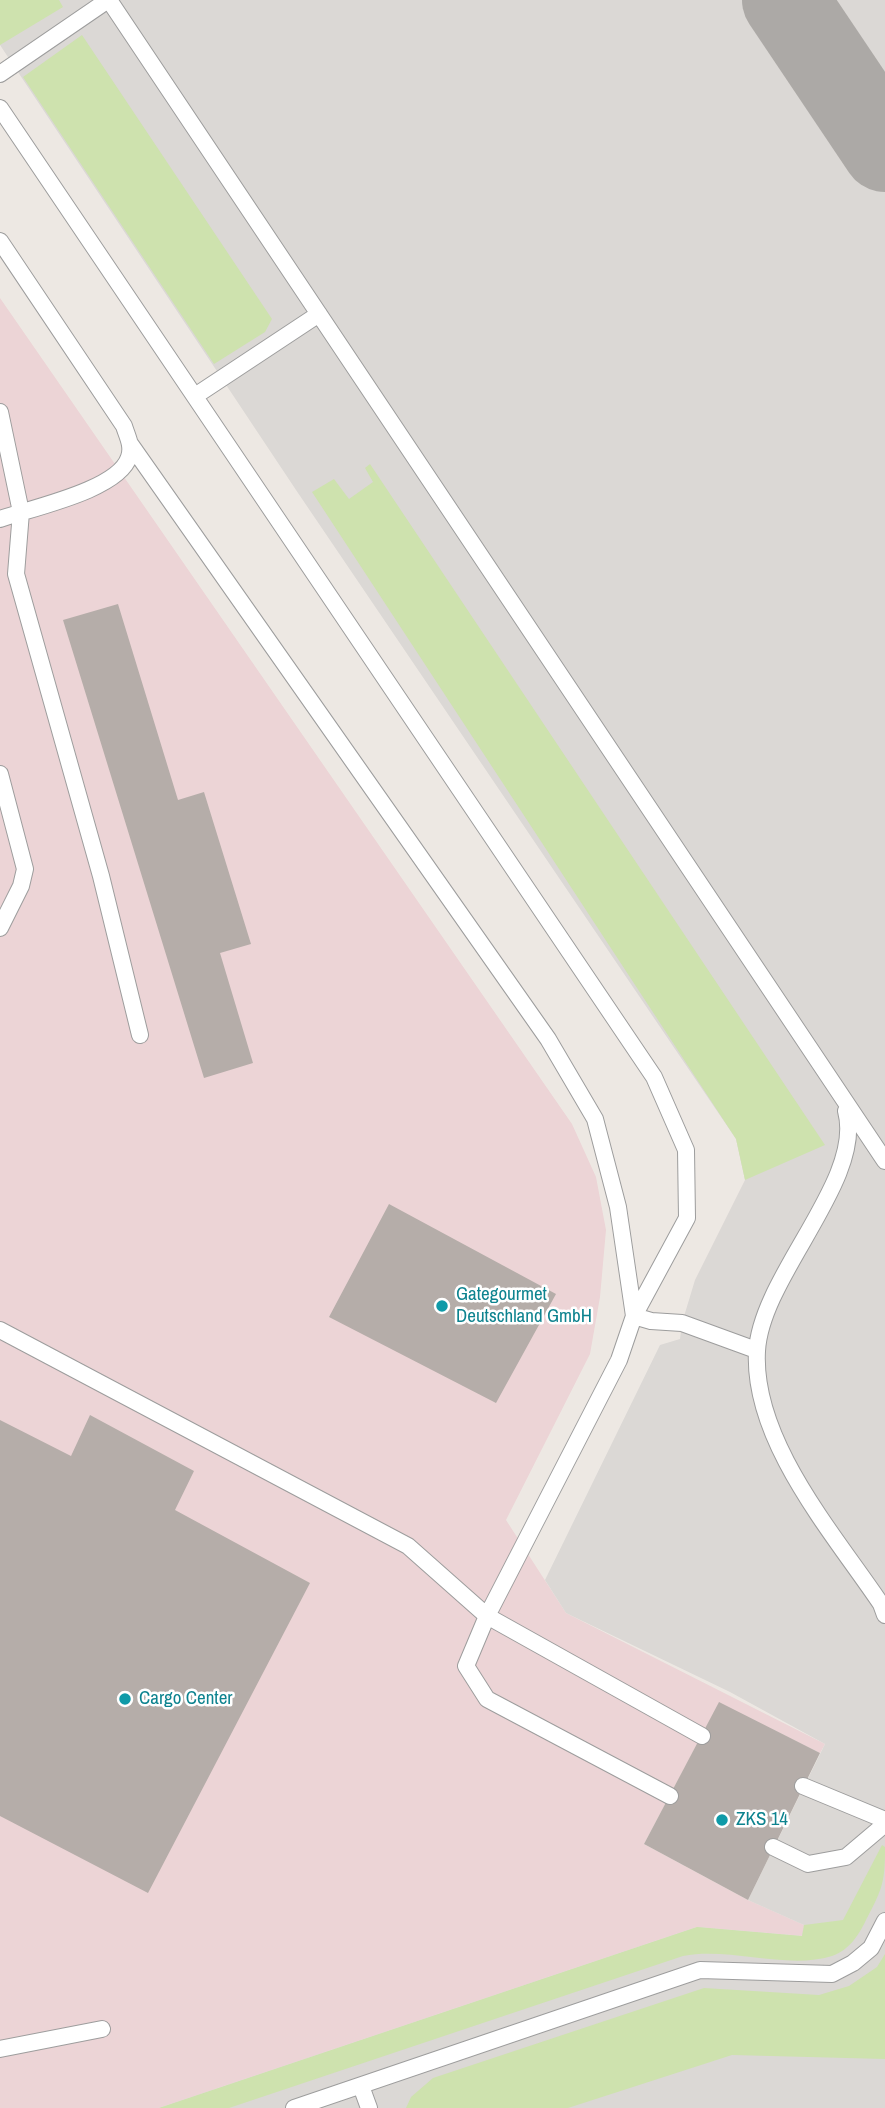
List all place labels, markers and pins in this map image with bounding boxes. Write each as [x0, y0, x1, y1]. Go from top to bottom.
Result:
place label: Gategourmet Deutschland GmbH [456, 1284, 592, 1328]
marker: Gategourmet Deutschland GmbH [434, 1298, 450, 1314]
place label: Cargo Center [139, 1688, 233, 1710]
marker: Cargo Center [117, 1691, 133, 1707]
place label: ZKS 14 [736, 1809, 788, 1831]
marker: ZKS 14 [714, 1812, 730, 1828]

